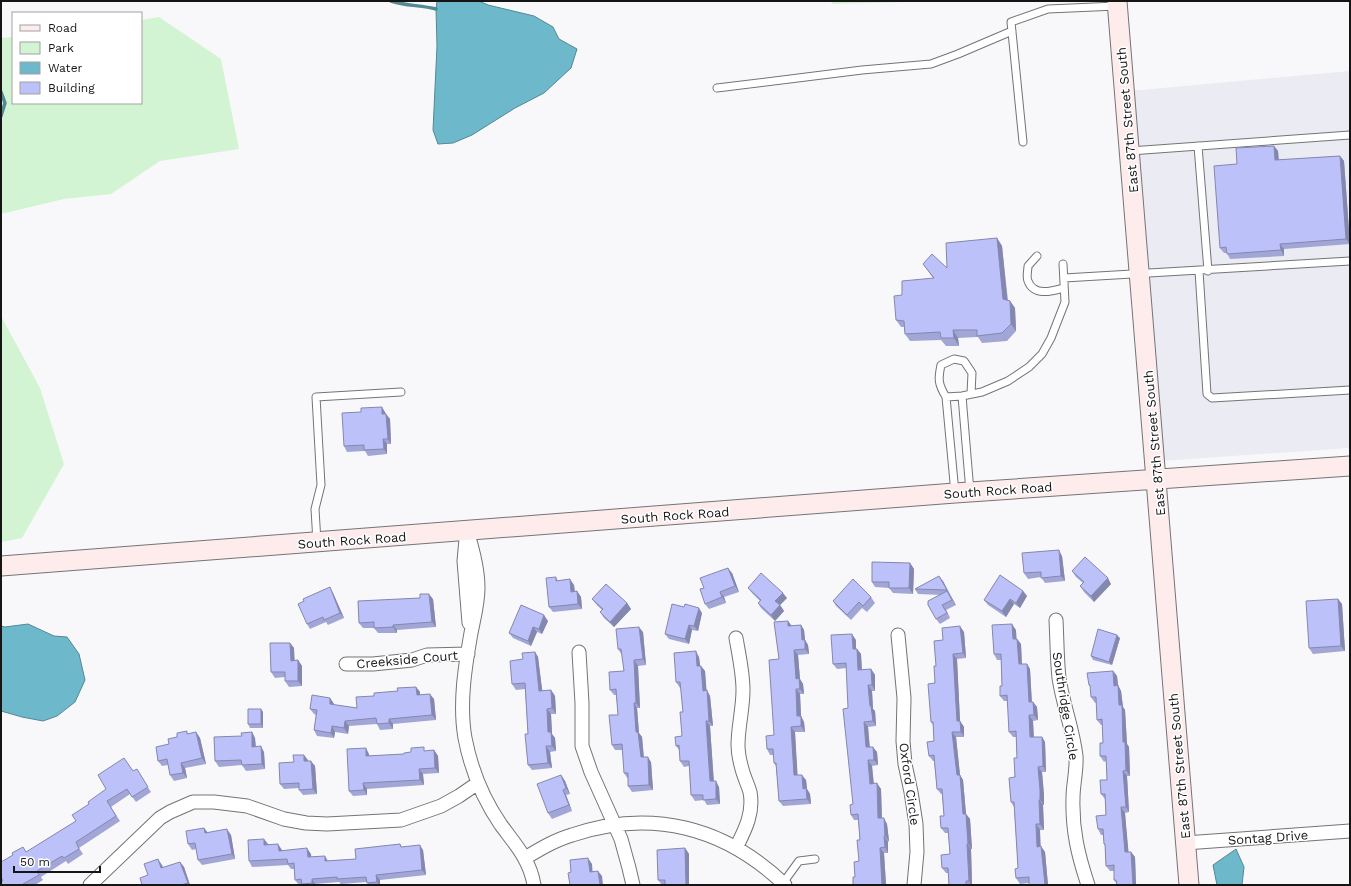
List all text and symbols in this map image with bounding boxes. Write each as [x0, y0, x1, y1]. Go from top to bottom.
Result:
legend [12, 12, 142, 104]
text: Road [48, 21, 77, 35]
text: Park [48, 41, 74, 55]
street label: East 87th Street South [1114, 46, 1141, 193]
text: Water [48, 61, 83, 75]
text: Building [48, 81, 95, 95]
street label: East 87th Street South [1141, 369, 1168, 516]
street label: South Rock Road [943, 479, 1053, 502]
street label: South Rock Road [620, 504, 730, 527]
street label: South Rock Road [297, 529, 407, 552]
street label: Creekside Court [356, 648, 459, 671]
street label: Southridge Circle [1050, 651, 1081, 761]
street label: East 87th Street South [1166, 692, 1193, 839]
street label: Oxford Circle [896, 742, 923, 826]
street label: Sontag Drive [1227, 827, 1309, 848]
scale bar [14, 848, 100, 874]
text: 50 m [20, 855, 50, 869]

